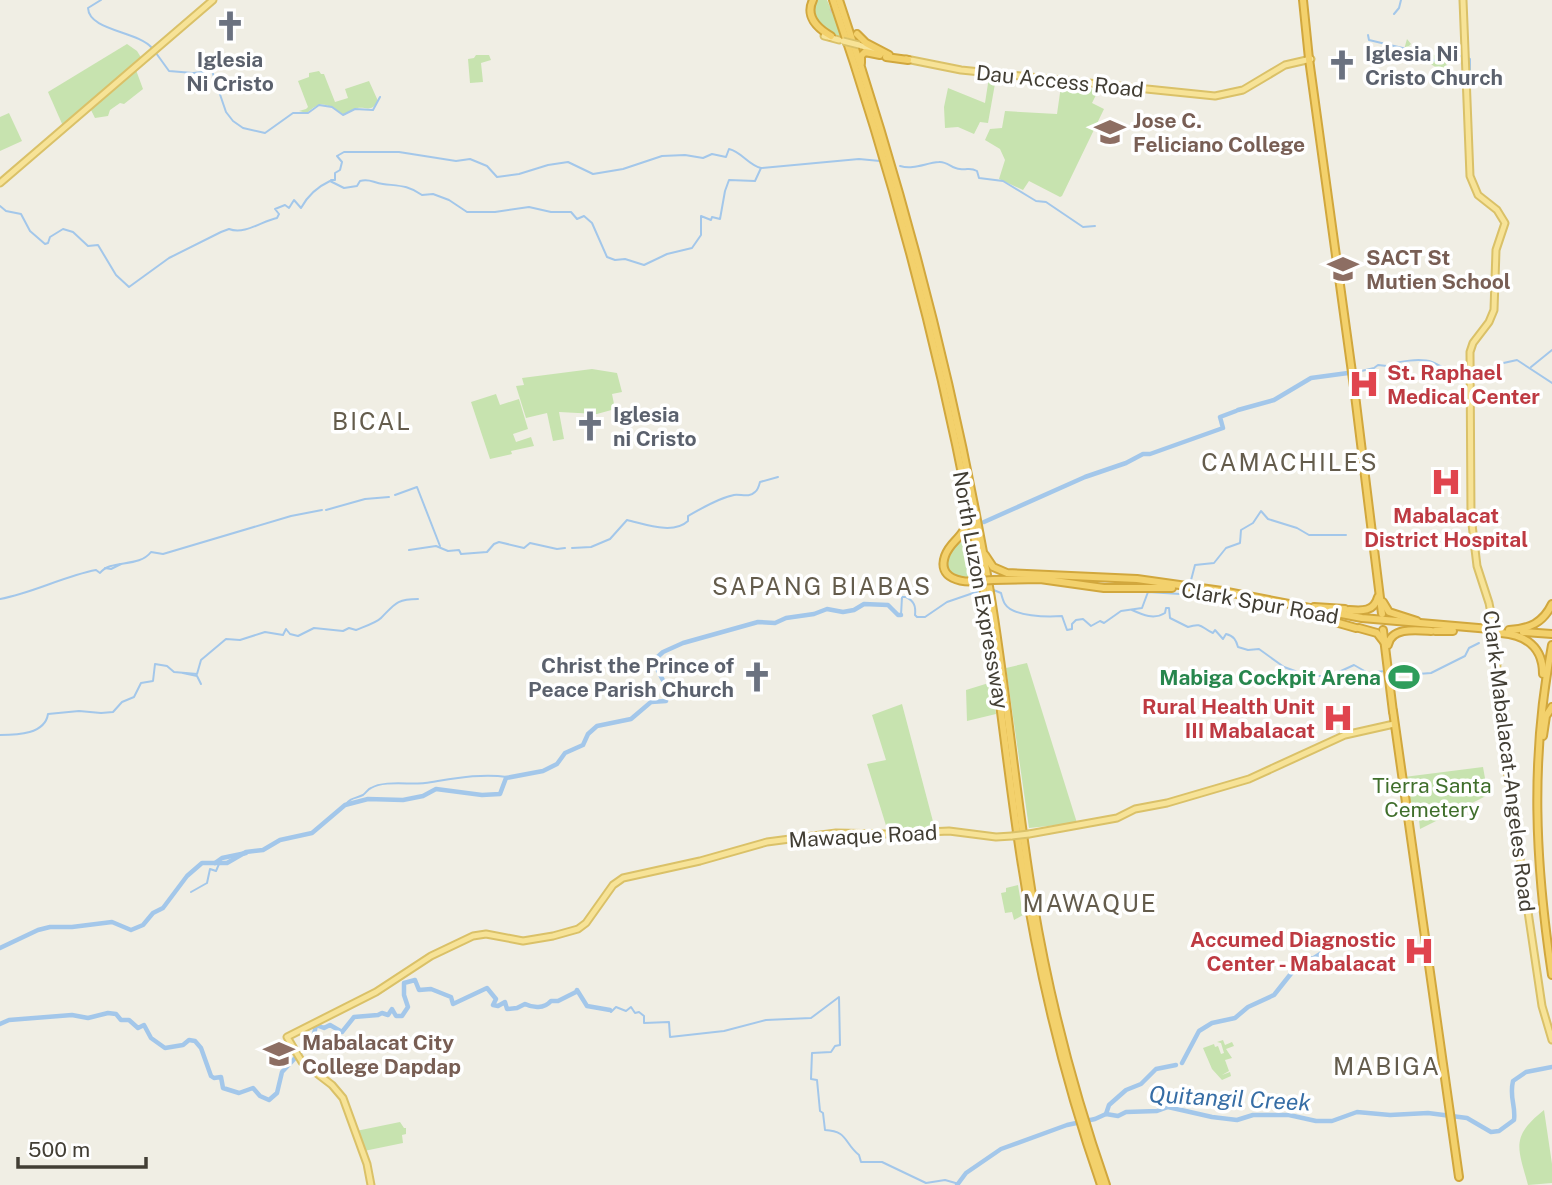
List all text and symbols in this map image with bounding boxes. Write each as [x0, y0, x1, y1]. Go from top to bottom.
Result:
church icon: Iglesia Ni Cristo [213, 9, 247, 43]
place label: Iglesia Ni Cristo Church [1365, 41, 1503, 90]
place label: Iglesia Ni Cristo [186, 47, 274, 96]
church icon: Iglesia Ni Cristo Church [1325, 48, 1359, 82]
street label: Dau Access Road [975, 60, 1145, 102]
place label: Jose C. Feliciano College [1133, 108, 1305, 157]
school or university icon: Jose C. Feliciano College [1093, 115, 1127, 149]
place label: SACT St Mutien School [1366, 245, 1511, 294]
school or university icon: SACT St Mutien School [1326, 252, 1360, 286]
place label: St. Raphael Medical Center [1387, 360, 1540, 409]
hospital icon: St. Raphael Medical Center [1347, 367, 1381, 401]
place label: Iglesia ni Cristo [613, 402, 697, 451]
district label: BICAL [332, 407, 412, 435]
church icon: Iglesia ni Cristo [573, 409, 607, 443]
district label: CAMACHILES [1201, 448, 1379, 476]
hospital icon: Mabalacat District Hospital [1429, 465, 1463, 499]
street label: North Luzon Expressway [948, 469, 1014, 711]
place label: Mabalacat District Hospital [1364, 503, 1528, 552]
district label: SAPANG BIABAS [712, 572, 932, 600]
street label: Clark Spur Road [1179, 577, 1341, 629]
street label: Clark-Mabalacat-Angeles Road [1478, 609, 1540, 913]
place label: Christ the Prince of Peace Parish Church [528, 653, 734, 702]
church icon: Christ the Prince of Peace Parish Church [740, 660, 774, 694]
sports icon: Mabiga Cockpit Arena [1387, 660, 1421, 694]
place label: Mabiga Cockpit Arena [1159, 665, 1381, 690]
place label: Rural Health Unit III Mabalacat [1142, 694, 1315, 743]
hospital icon: Rural Health Unit III Mabalacat [1321, 701, 1355, 735]
park label: Tierra Santa Cemetery [1372, 773, 1492, 822]
street label: Mawaque Road [788, 820, 938, 852]
district label: MAWAQUE [1022, 889, 1158, 917]
place label: Accumed Diagnostic Center - Mabalacat [1190, 927, 1396, 976]
hospital icon: Accumed Diagnostic Center - Mabalacat [1402, 934, 1436, 968]
place label: Mabalacat City College Dapdap [302, 1030, 461, 1079]
school or university icon: Mabalacat City College Dapdap [262, 1037, 296, 1071]
district label: MABIGA [1333, 1052, 1441, 1080]
water label: Quitangil Creek [1148, 1080, 1312, 1116]
scale bar [18, 1126, 145, 1170]
text: 500 m [28, 1137, 90, 1162]

